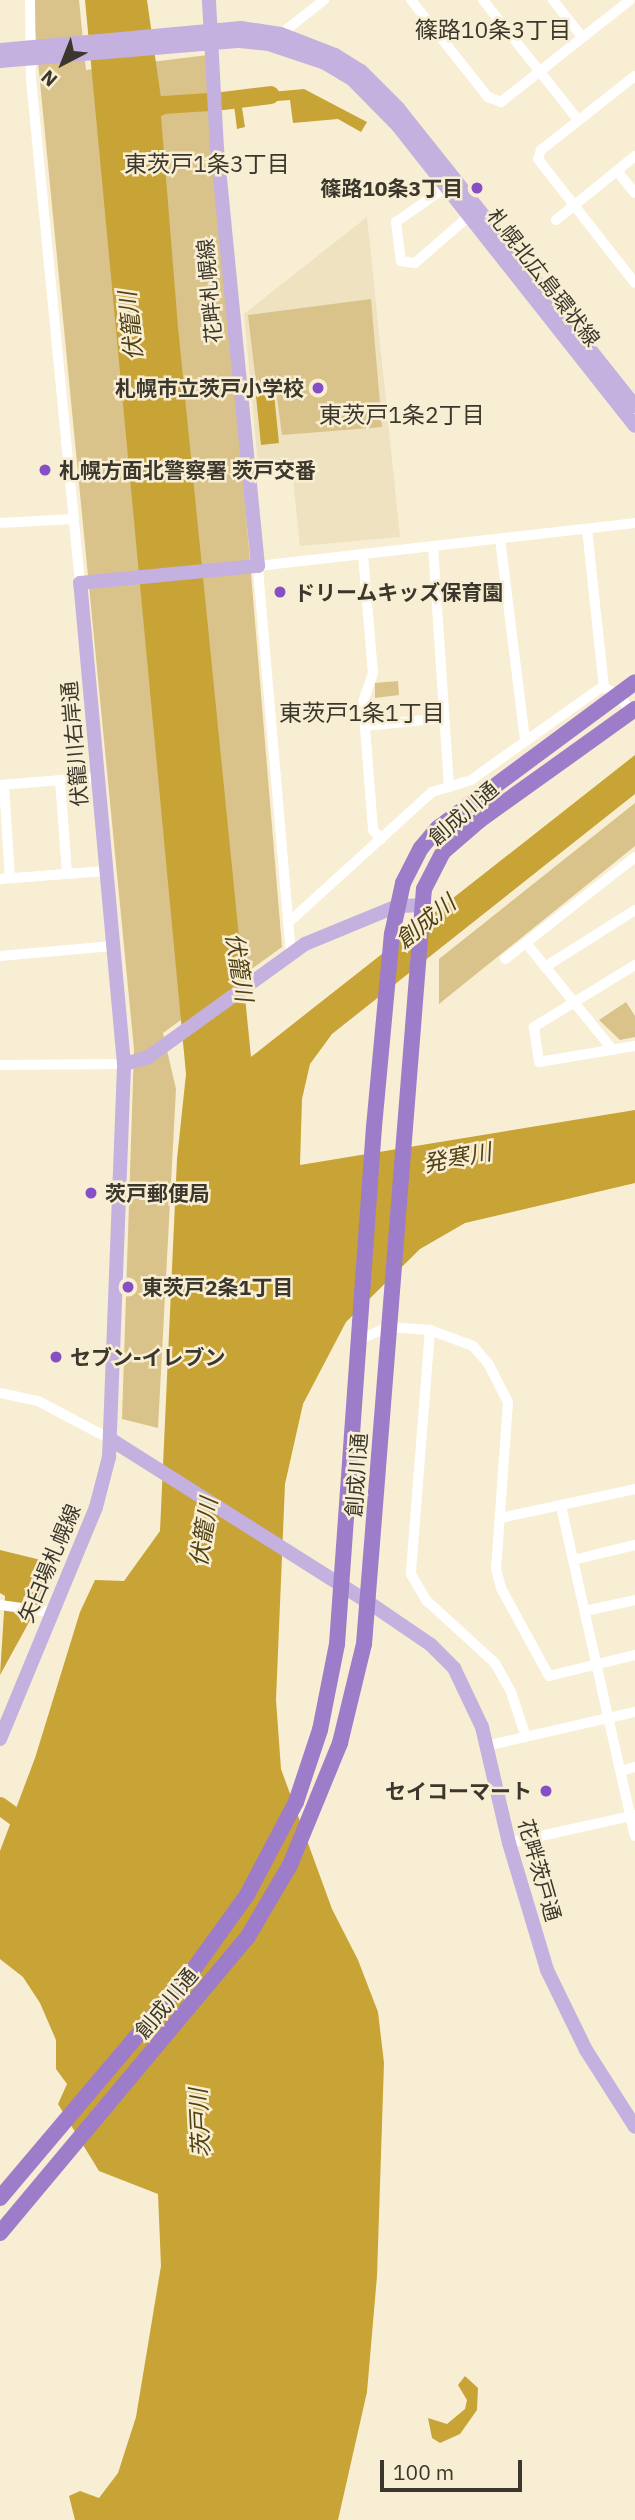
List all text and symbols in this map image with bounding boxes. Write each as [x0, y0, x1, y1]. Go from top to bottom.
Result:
district label: 篠路10条3丁目 [415, 15, 571, 43]
north arrow [28, 28, 98, 98]
text: N [36, 65, 62, 92]
district label: 東茨戸1条3丁目 [124, 149, 290, 177]
place label: 篠路10条3丁目 [320, 175, 463, 201]
marker: 篠路10条3丁目 [469, 180, 485, 196]
street label: 札幌北広島環状線 [482, 203, 606, 351]
street label: 花畔札幌線 [192, 238, 226, 344]
water label: 伏籠川 [113, 290, 147, 362]
place label: 札幌市立茨戸小学校 [115, 375, 304, 401]
marker: 札幌市立茨戸小学校 [310, 380, 326, 396]
district label: 東茨戸1条2丁目 [319, 400, 485, 428]
place label: 札幌方面北警察署 茨戸交番 [59, 457, 316, 483]
marker: 札幌方面北警察署 茨戸交番 [37, 462, 53, 478]
place label: ドリームキッズ保育園 [294, 579, 504, 605]
marker: ドリームキッズ保育園 [272, 584, 288, 600]
street label: 伏籠川右岸通 [56, 680, 92, 808]
district label: 東茨戸1条1丁目 [279, 698, 445, 726]
street label: 創成川通 [423, 776, 503, 850]
water label: 創成川 [390, 889, 460, 953]
water label: 伏籠川 [221, 931, 259, 1003]
water label: 発寒川 [421, 1137, 493, 1177]
place label: 茨戸郵便局 [105, 1180, 210, 1206]
marker: 茨戸郵便局 [83, 1185, 99, 1201]
place label: 東茨戸2条1丁目 [142, 1274, 293, 1300]
marker: 東茨戸2条1丁目 [120, 1279, 136, 1295]
place label: セブン-イレブン [70, 1344, 225, 1370]
marker: セブン-イレブン [48, 1349, 64, 1365]
street label: 創成川通 [341, 1432, 371, 1518]
water label: 伏籠川 [184, 1496, 222, 1568]
street label: 矢臼場札幌線 [13, 1500, 85, 1626]
place label: セイコーマート [385, 1778, 532, 1804]
marker: セイコーマート [538, 1783, 554, 1799]
street label: 花畔茨戸通 [513, 1816, 567, 1924]
street label: 創成川通 [129, 1963, 203, 2043]
water label: 茨戸川 [183, 2088, 215, 2158]
scale bar [383, 2446, 525, 2490]
text: 100 m [393, 2458, 454, 2486]

